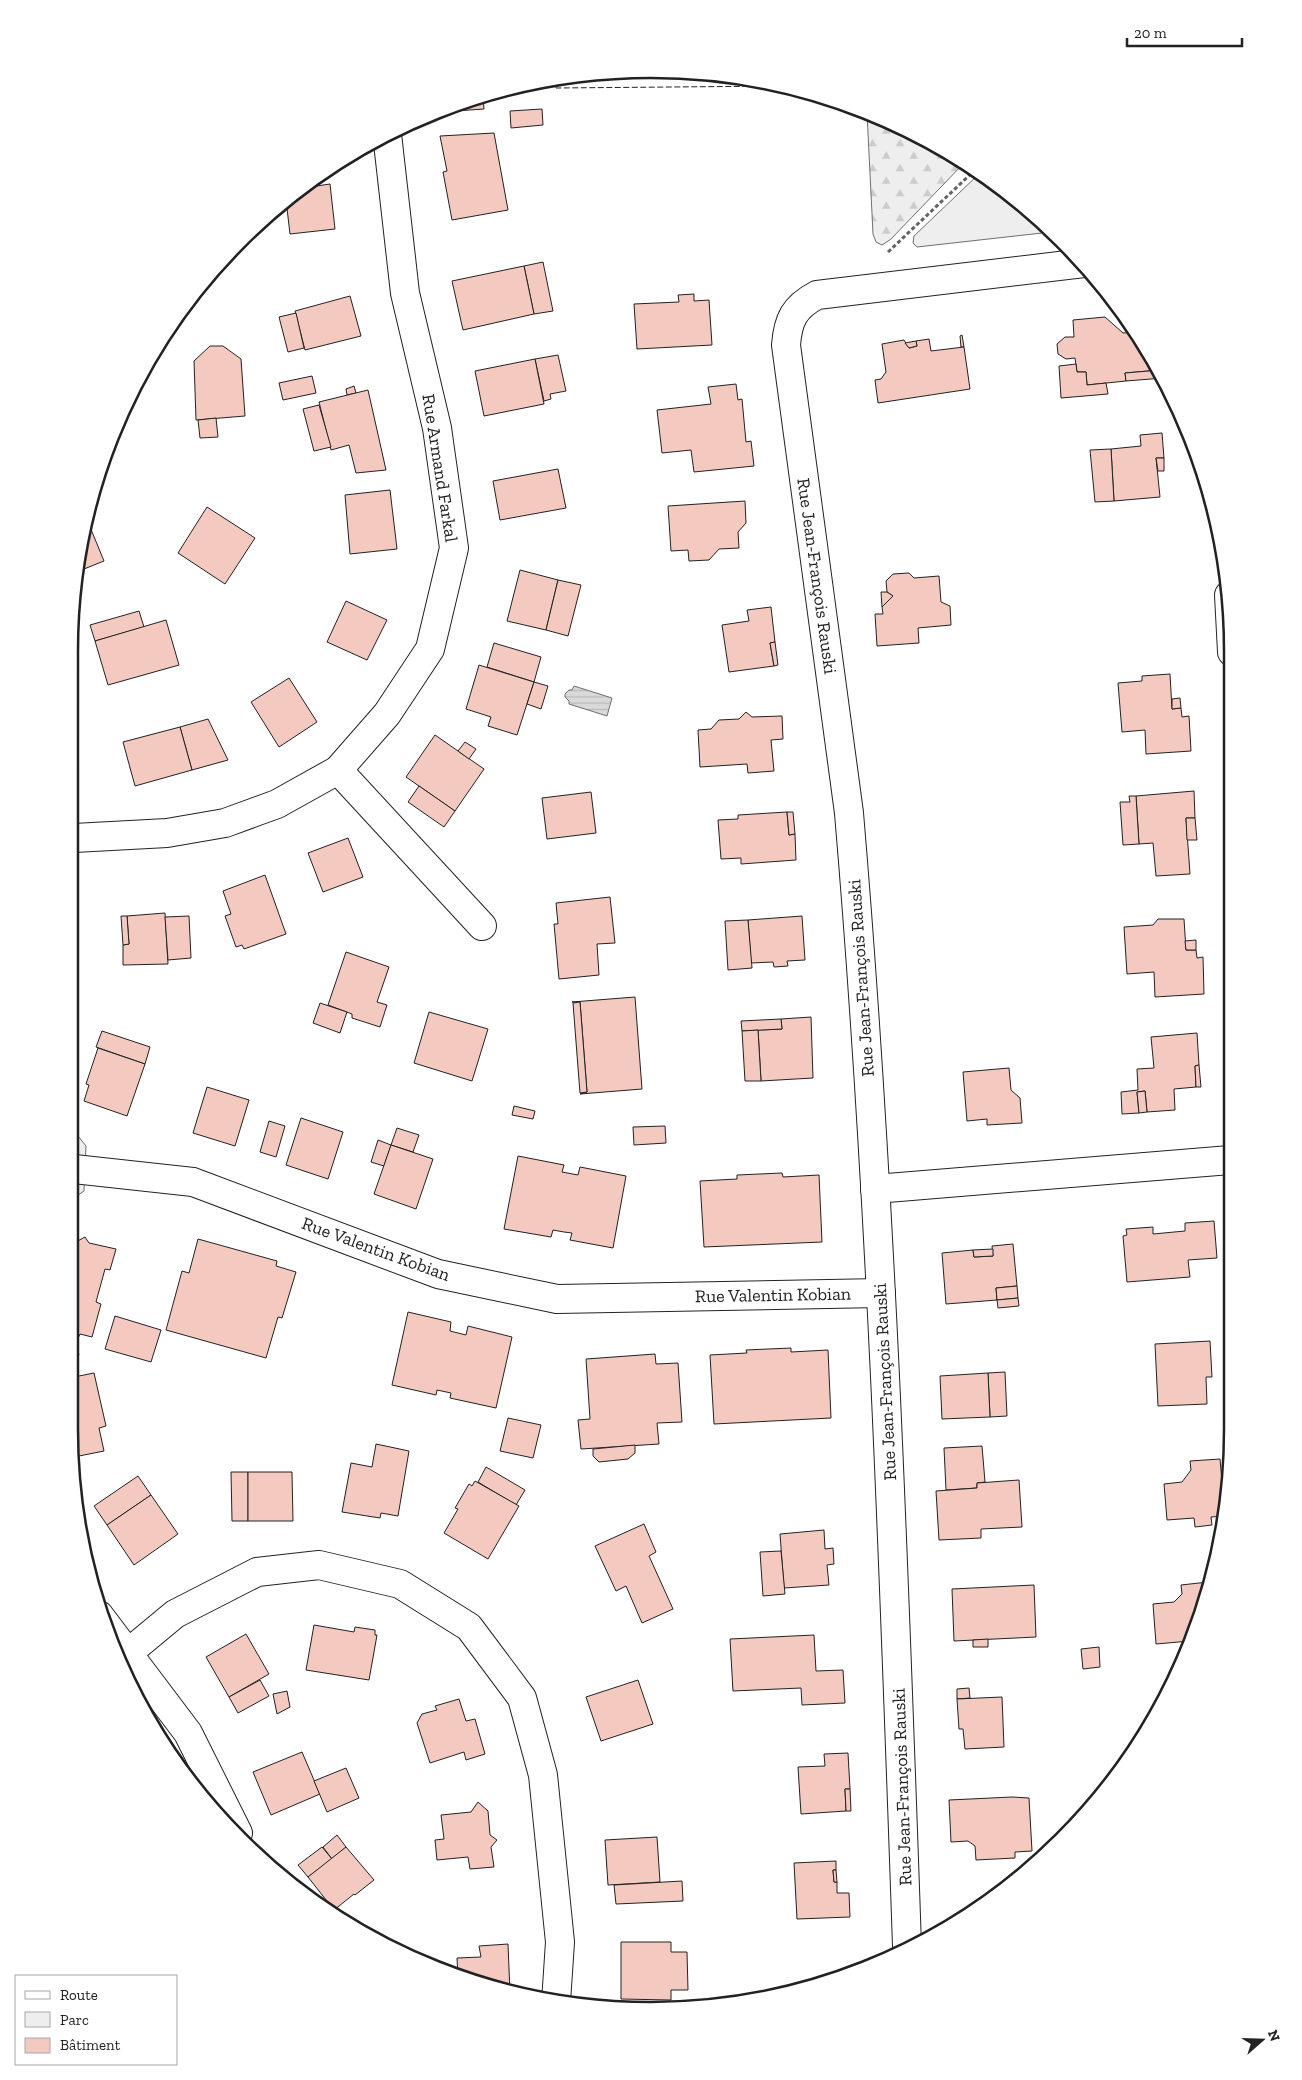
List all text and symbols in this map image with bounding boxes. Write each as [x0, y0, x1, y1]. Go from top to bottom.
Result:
scale bar [1127, 15, 1242, 47]
text: 20 m [1134, 24, 1167, 42]
street label: Rue Armand Farkal [417, 392, 463, 544]
street label: Rue Jean-François Rauski [792, 477, 842, 675]
street label: Rue Jean-François Rauski [843, 879, 879, 1077]
street label: Rue Valentin Kobian [299, 1212, 454, 1286]
street label: Rue Valentin Kobian [695, 1283, 852, 1307]
street label: Rue Jean-François Rauski [869, 1283, 901, 1481]
street label: Rue Jean-François Rauski [888, 1688, 916, 1886]
legend [15, 1975, 178, 2065]
text: Route [60, 1986, 98, 2004]
text: Parc [60, 2011, 89, 2029]
north arrow [1237, 2015, 1287, 2065]
text: N [1264, 2028, 1284, 2044]
text: Bâtiment [60, 2036, 121, 2054]

